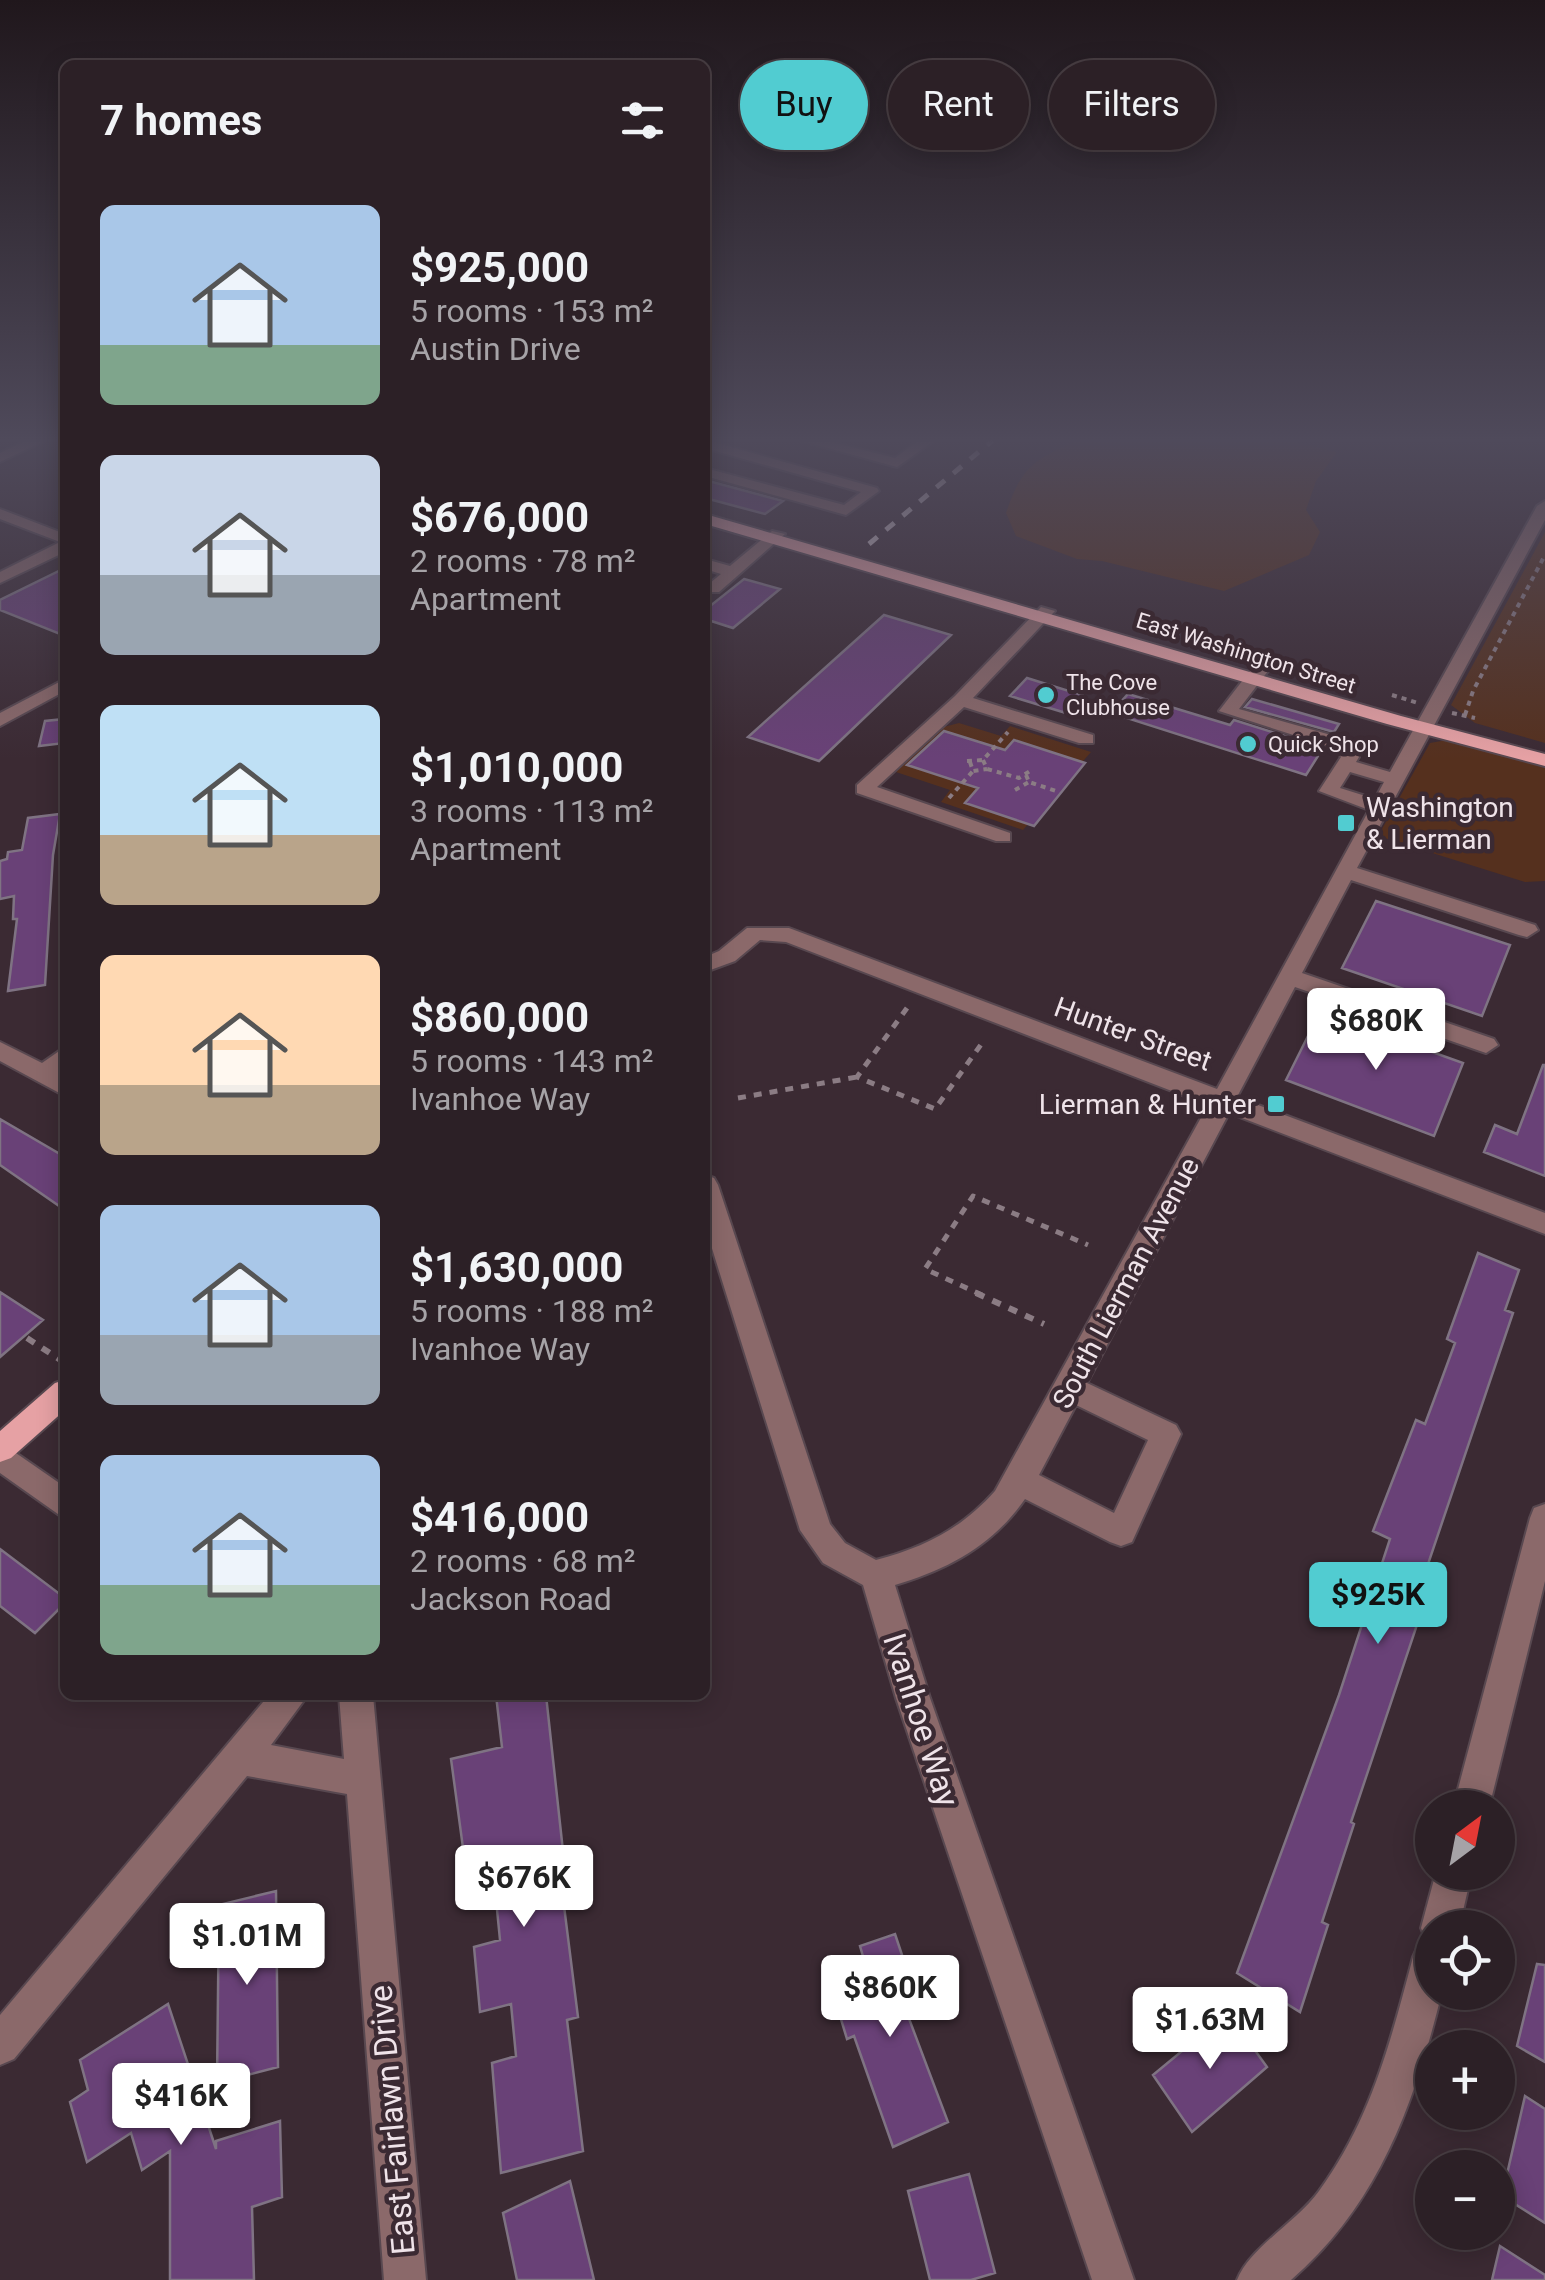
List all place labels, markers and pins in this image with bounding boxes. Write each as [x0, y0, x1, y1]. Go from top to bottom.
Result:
place label: The Cove Clubhouse [1066, 670, 1170, 720]
marker: The Cove Clubhouse [1035, 684, 1057, 706]
place label: Quick Shop [1268, 732, 1379, 757]
marker: Quick Shop [1237, 733, 1259, 755]
place label: Washington & Lierman [1366, 791, 1514, 856]
marker: Washington & Lierman [1335, 812, 1357, 834]
pin: $680K [1306, 988, 1446, 1073]
place label: Lierman & Hunter [1039, 1088, 1257, 1121]
marker: Lierman & Hunter [1265, 1093, 1287, 1115]
pin: $925K [1308, 1562, 1448, 1647]
pin: $676K [454, 1845, 594, 1930]
pin: $1.01M [166, 1903, 328, 1988]
pin: $860K [820, 1955, 960, 2040]
pin: $1.63M [1129, 1987, 1291, 2072]
pin: $416K [111, 2063, 251, 2148]

